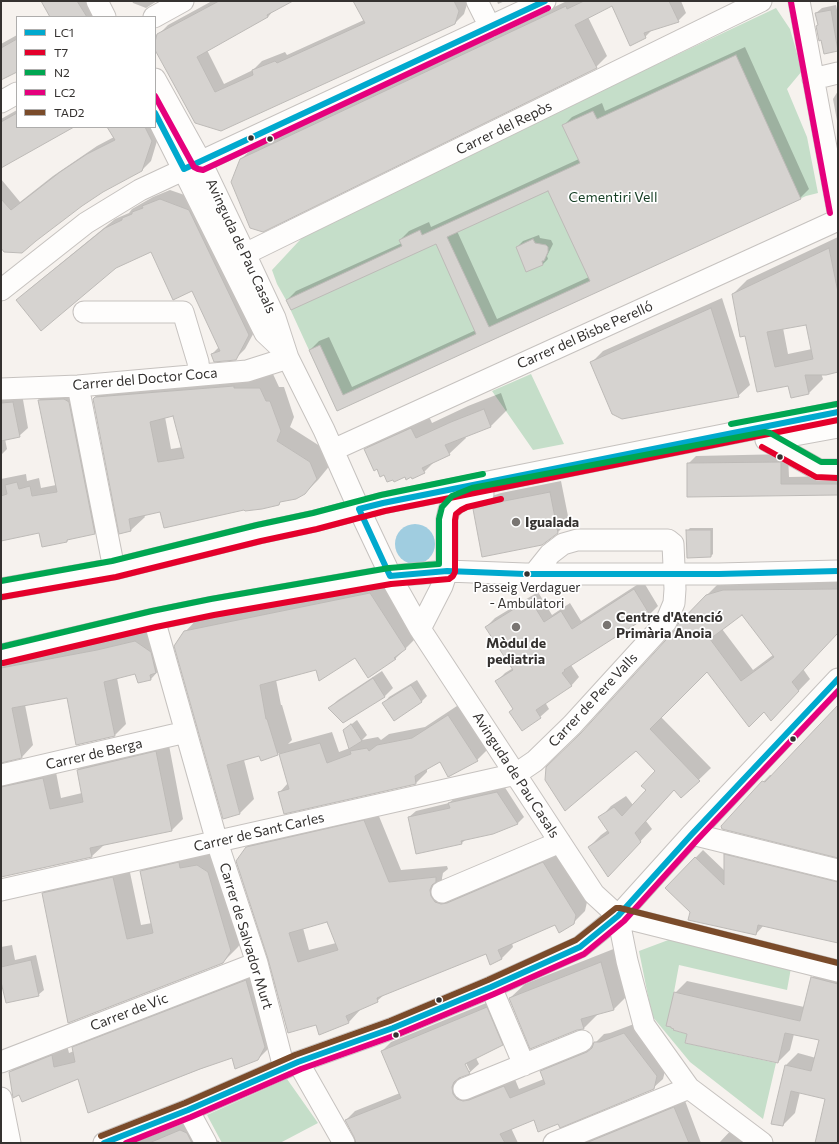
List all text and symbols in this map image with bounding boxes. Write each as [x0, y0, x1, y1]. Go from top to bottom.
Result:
legend [16, 16, 156, 128]
text: LC1 [54, 25, 74, 39]
text: T7 [54, 45, 68, 59]
text: N2 [54, 65, 70, 79]
text: LC2 [54, 85, 76, 99]
street label: Carrer del Repòs [453, 98, 555, 158]
text: TAD2 [54, 105, 84, 119]
unlabelled marker [246, 133, 256, 143]
unlabelled marker [265, 134, 275, 144]
street label: Avinguda de Pau Casals [202, 176, 280, 316]
park label: Cementiri Vell [569, 189, 657, 205]
street label: Carrer del Bisbe Perelló [515, 297, 655, 373]
street label: Carrer del Doctor Coca [72, 364, 218, 394]
unlabelled marker [775, 452, 785, 462]
place label: Igualada [525, 514, 579, 530]
marker: Igualada [510, 516, 522, 528]
marker: Passeig Verdaguer - Ambulatori [522, 569, 532, 579]
place label: Passeig Verdaguer - Ambulatori [473, 580, 581, 611]
place label: Centre d'Atenció Primària Anoia [616, 609, 723, 642]
marker: Centre d'Atenció Primària Anoia [601, 619, 613, 631]
marker: Mòdul de pediatria [510, 621, 522, 633]
place label: Mòdul de pediatria [486, 635, 546, 668]
street label: Carrer de Pere Valls [545, 649, 641, 751]
street label: Avinguda de Pau Casals [469, 709, 563, 841]
unlabelled marker [788, 734, 798, 744]
street label: Carrer de Berga [44, 735, 144, 773]
street label: Carrer de Sant Carles [192, 809, 326, 855]
street label: Carrer de Salvador Murt [216, 861, 276, 1011]
street label: Carrer de Vic [88, 990, 170, 1034]
unlabelled marker [434, 995, 444, 1005]
unlabelled marker [391, 1030, 401, 1040]

